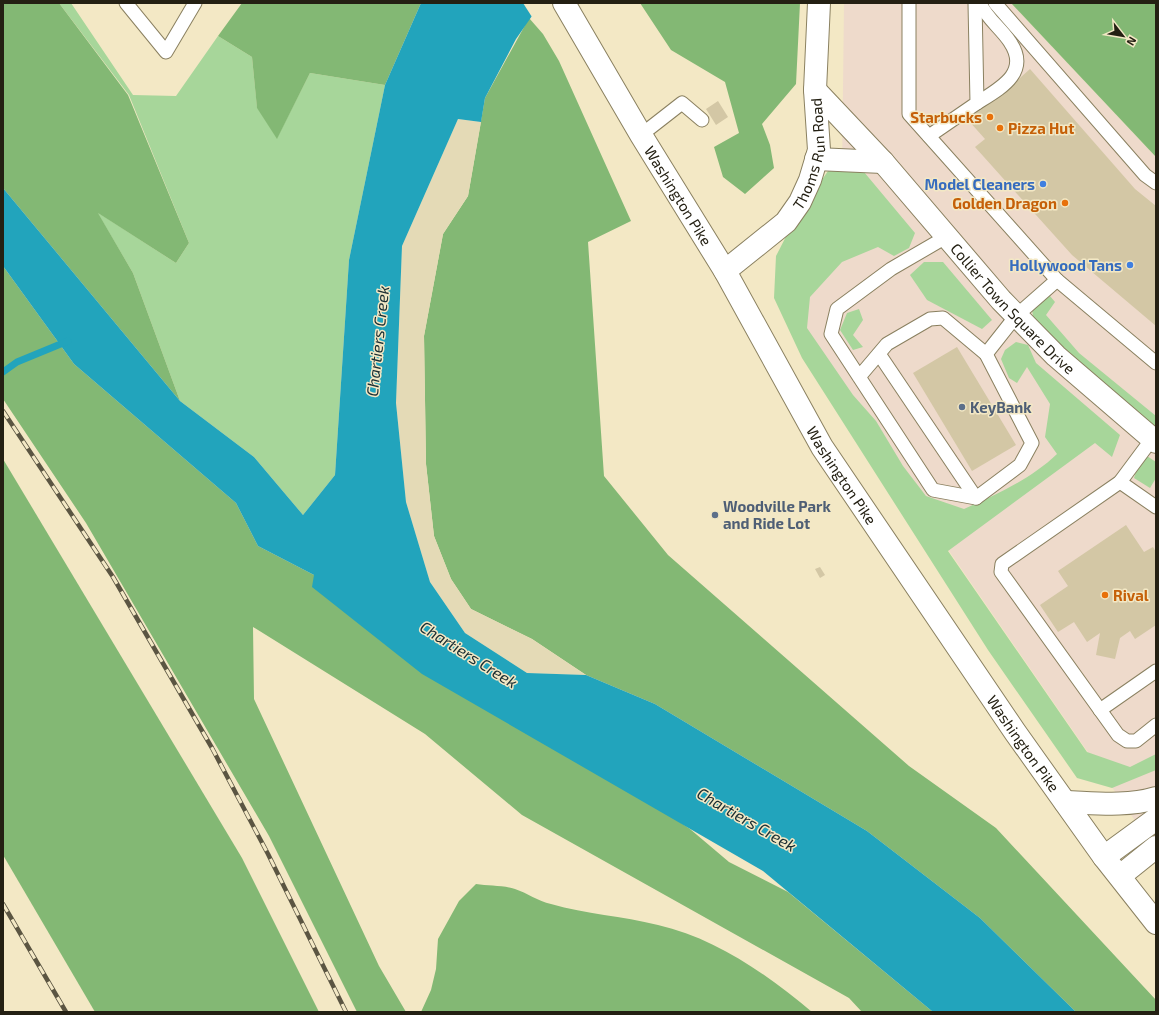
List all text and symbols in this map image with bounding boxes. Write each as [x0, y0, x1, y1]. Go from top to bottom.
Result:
north arrow [1103, 16, 1143, 56]
text: N [1124, 35, 1140, 48]
street label: Thoms Run Road [789, 97, 828, 213]
place label: Starbucks [910, 108, 982, 126]
marker: Starbucks [985, 112, 995, 122]
place label: Pizza Hut [1008, 119, 1074, 137]
marker: Pizza Hut [995, 123, 1005, 133]
street label: Washington Pike [641, 142, 716, 249]
place label: Model Cleaners [925, 175, 1035, 193]
marker: Model Cleaners [1038, 179, 1048, 189]
place label: Golden Dragon [952, 194, 1057, 212]
marker: Golden Dragon [1060, 198, 1070, 208]
street label: Collier Town Square Drive [947, 239, 1079, 378]
place label: Hollywood Tans [1009, 256, 1122, 275]
marker: Hollywood Tans [1125, 260, 1135, 270]
water label: Chartiers Creek [362, 285, 392, 397]
place label: KeyBank [970, 398, 1032, 417]
marker: KeyBank [957, 402, 967, 412]
street label: Washington Pike [803, 423, 881, 528]
place label: Woodville Park and Ride Lot [723, 497, 831, 532]
marker: Woodville Park and Ride Lot [710, 510, 720, 520]
place label: Rival [1113, 586, 1149, 604]
marker: Rival [1100, 590, 1110, 600]
water label: Chartiers Creek [417, 616, 521, 692]
street label: Washington Pike [984, 692, 1064, 795]
water label: Chartiers Creek [694, 783, 800, 855]

